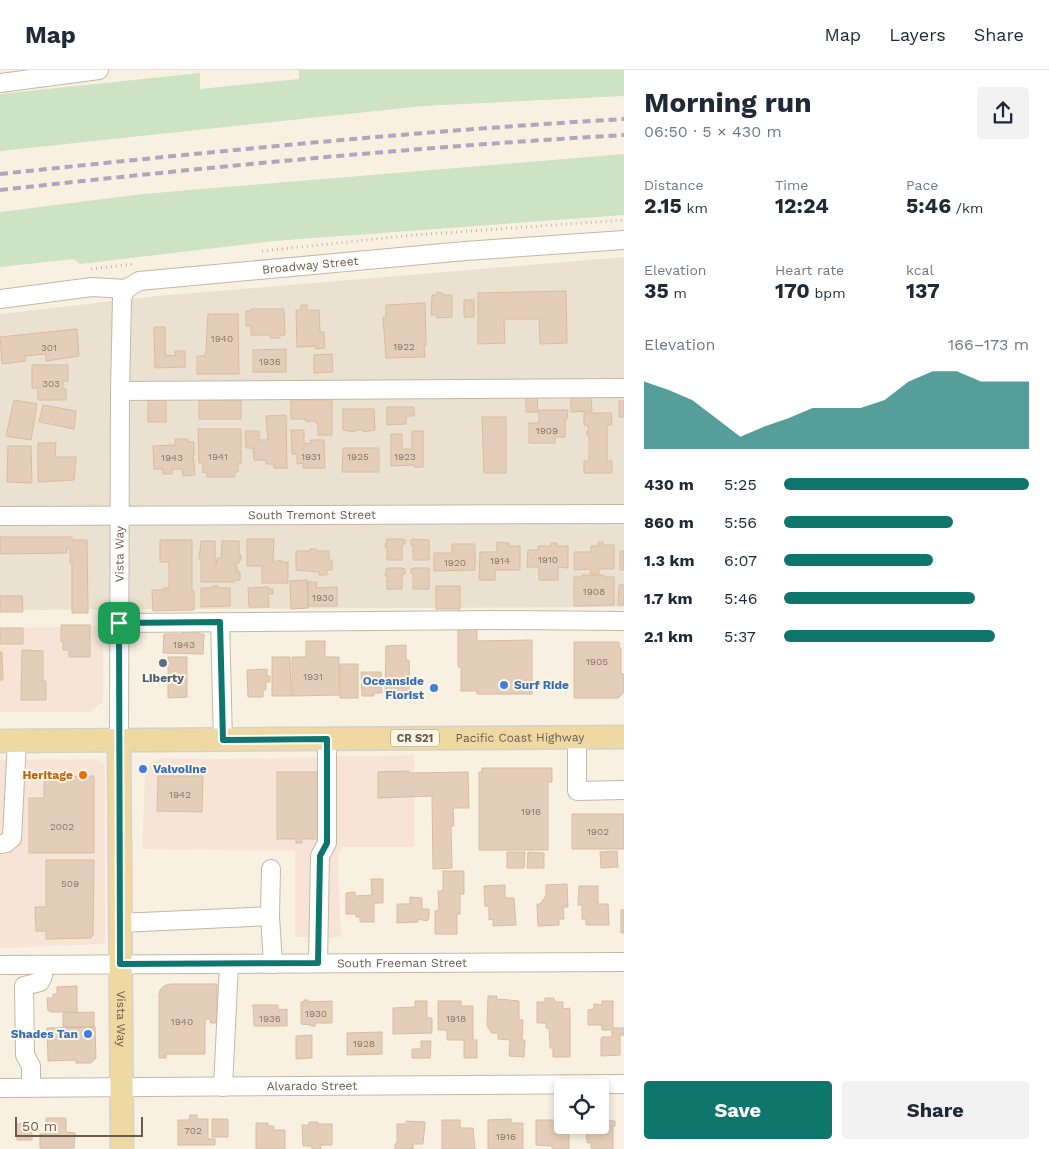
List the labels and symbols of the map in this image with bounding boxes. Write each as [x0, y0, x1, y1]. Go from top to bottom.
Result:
street label: Broadway Street [261, 254, 359, 277]
house number: 1940 [211, 333, 233, 344]
house number: 1922 [393, 341, 415, 352]
house number: 301 [41, 342, 57, 353]
house number: 1936 [259, 356, 281, 367]
house number: 303 [42, 378, 60, 389]
house number: 1909 [536, 425, 558, 436]
house number: 1941 [208, 451, 228, 462]
house number: 1931 [301, 451, 321, 462]
house number: 1925 [347, 451, 369, 462]
house number: 1923 [394, 451, 416, 462]
house number: 1943 [161, 452, 183, 463]
street label: South Tremont Street [248, 508, 376, 522]
street label: Vista Way [112, 525, 127, 582]
house number: 1910 [538, 554, 558, 565]
house number: 1914 [490, 555, 510, 566]
house number: 1920 [444, 557, 466, 568]
house number: 1908 [583, 586, 605, 597]
house number: 1930 [312, 592, 334, 603]
pin [98, 602, 140, 644]
house number: 1943 [173, 639, 195, 650]
house number: 1905 [586, 656, 608, 667]
marker: Liberty [157, 657, 169, 669]
place label: Liberty [142, 671, 184, 685]
house number: 1931 [303, 671, 323, 682]
place label: Oceanside Florist [363, 674, 425, 702]
place label: Surf Ride [514, 678, 569, 692]
marker: Surf Ride [498, 679, 510, 691]
marker: Oceanside Florist [428, 682, 440, 694]
road number: CR S21 [391, 730, 439, 746]
street label: Pacific Coast Highway [456, 730, 585, 745]
place label: Valvoline [153, 762, 207, 776]
marker: Valvoline [137, 763, 149, 775]
place label: Heritage [23, 768, 73, 782]
marker: Heritage [77, 769, 89, 781]
house number: 1942 [169, 789, 191, 800]
house number: 1916 [521, 806, 541, 817]
house number: 2002 [50, 821, 74, 832]
house number: 1902 [587, 826, 609, 837]
house number: 509 [61, 878, 79, 889]
street label: South Freeman Street [337, 956, 467, 970]
street label: Vista Way [114, 991, 128, 1048]
house number: 1930 [305, 1008, 327, 1019]
house number: 1936 [259, 1013, 281, 1024]
house number: 1918 [446, 1013, 466, 1024]
house number: 1940 [171, 1016, 193, 1027]
place label: Shades Tan [11, 1027, 78, 1041]
marker: Shades Tan [82, 1028, 94, 1040]
house number: 1928 [353, 1038, 375, 1049]
street label: Alvarado Street [267, 1079, 357, 1093]
scale bar [15, 1114, 142, 1137]
house number: 702 [184, 1125, 202, 1136]
house number: 1916 [496, 1131, 516, 1142]

